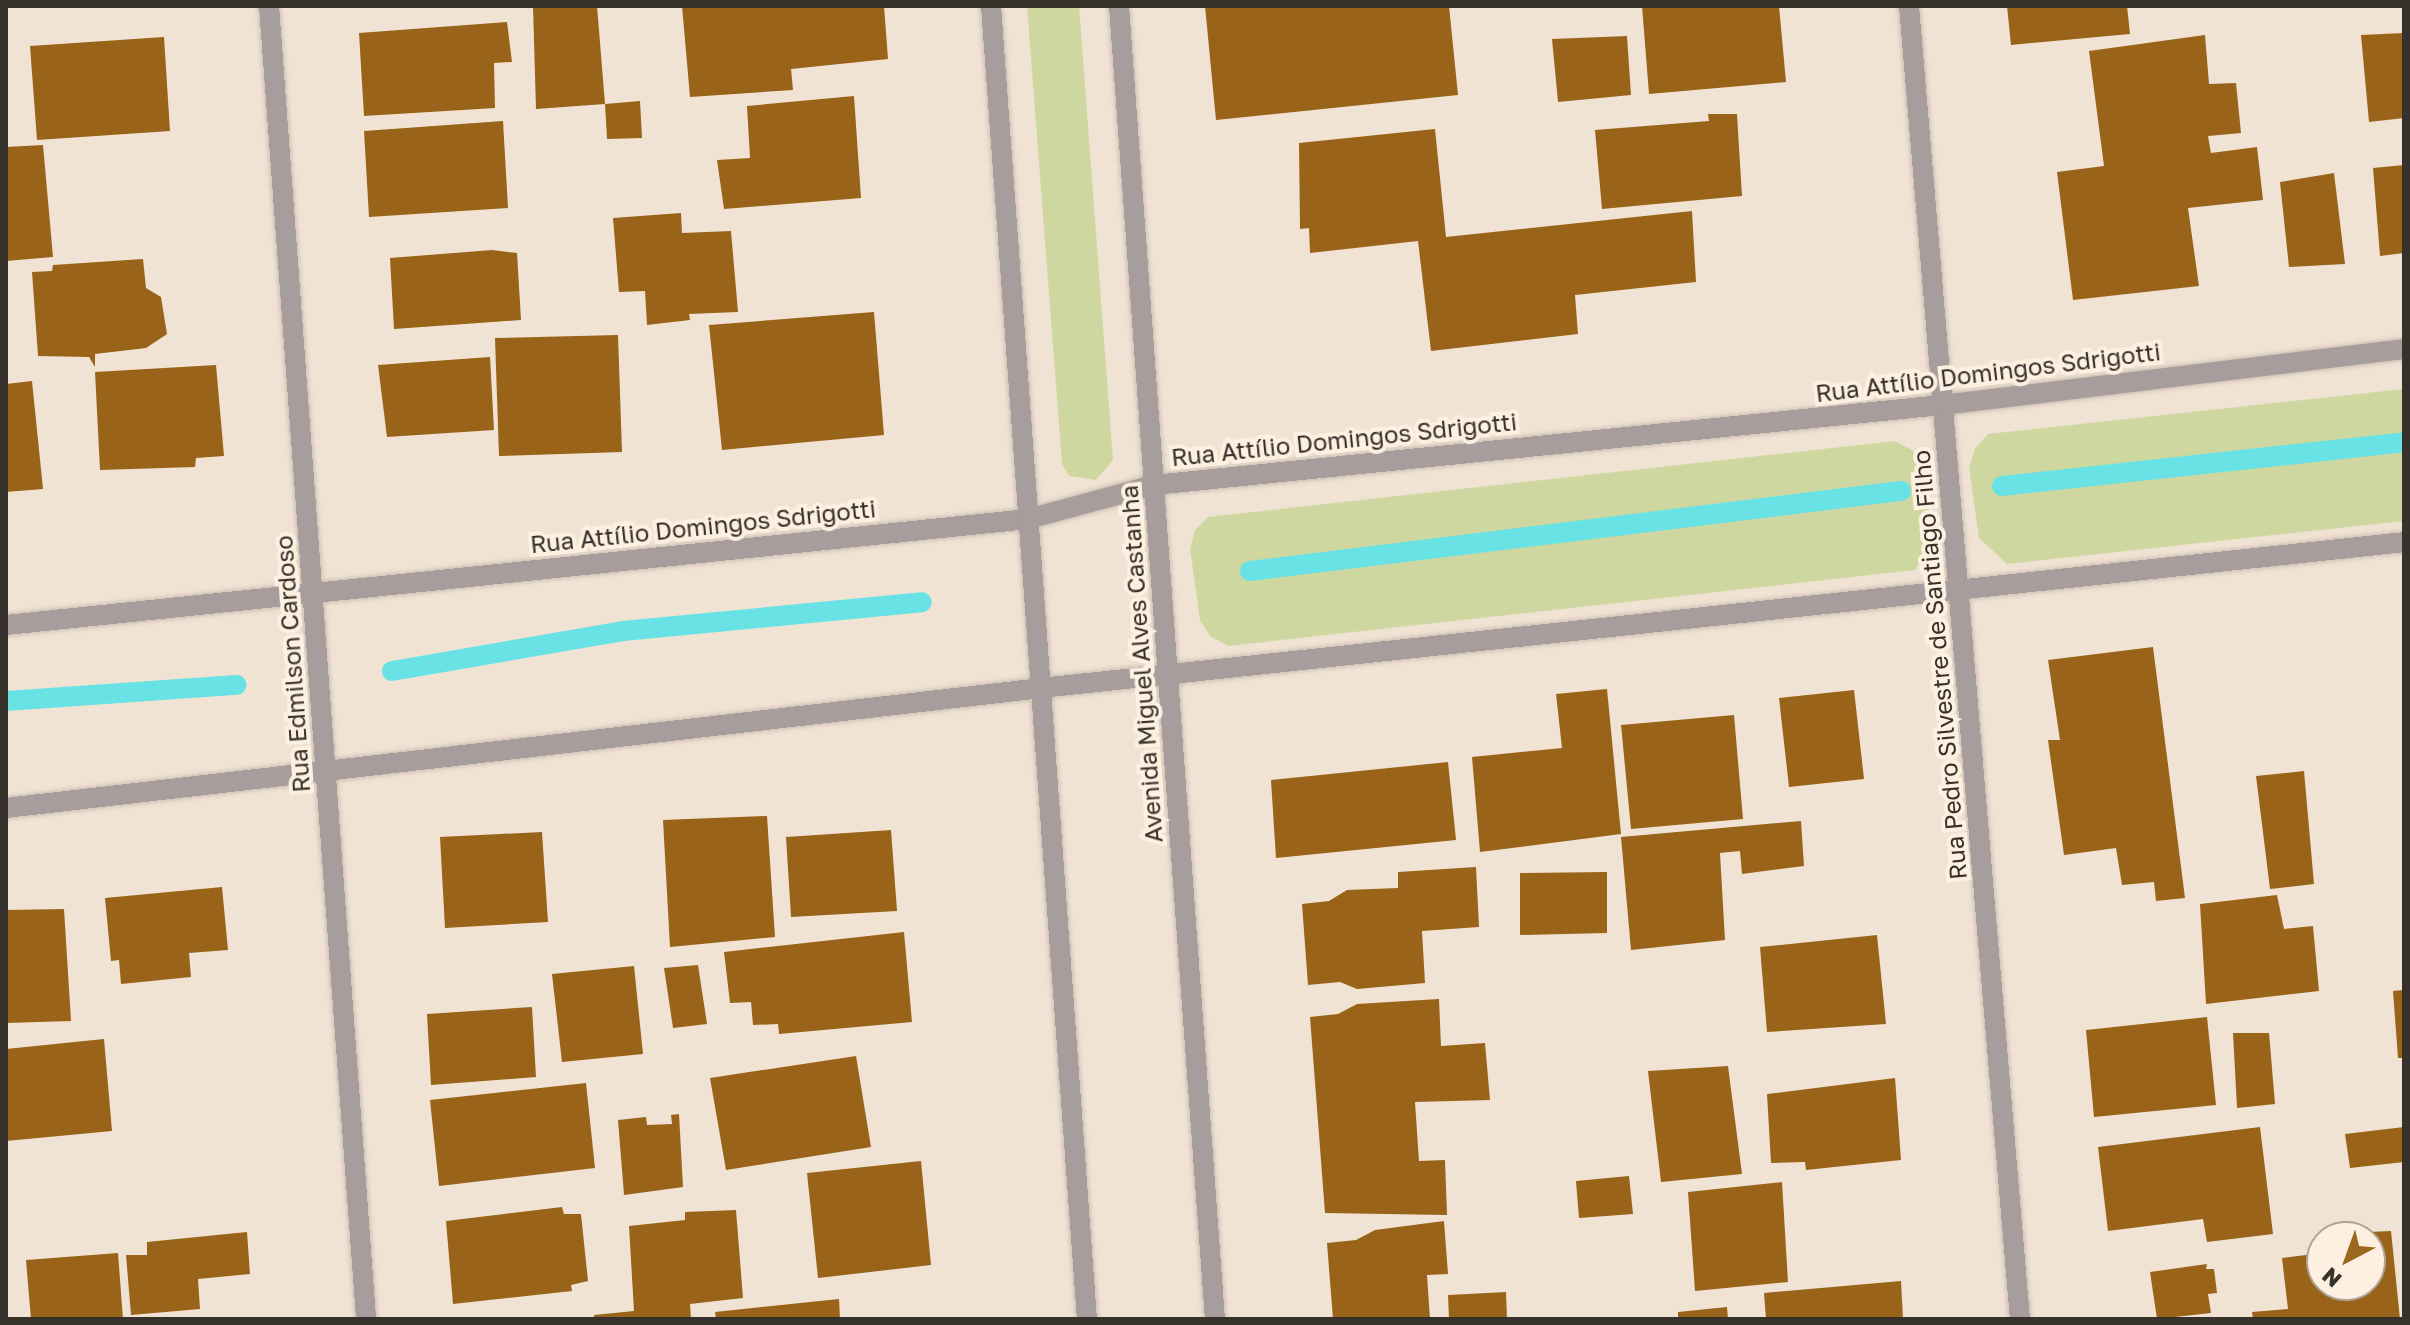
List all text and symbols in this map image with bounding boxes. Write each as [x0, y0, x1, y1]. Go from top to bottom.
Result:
street label: Rua Attílio Domingos Sdrigotti [1814, 337, 2162, 407]
street label: Rua Attílio Domingos Sdrigotti [1170, 407, 1518, 471]
street label: Rua Pedro Silvestre de Santiago Filho [1906, 449, 1972, 881]
street label: Avenida Miguel Alves Castanha [1114, 484, 1168, 844]
street label: Rua Attílio Domingos Sdrigotti [529, 494, 877, 558]
street label: Rua Edmilson Cardoso [269, 535, 315, 793]
north arrow [2306, 1221, 2386, 1301]
text: N [2316, 1262, 2346, 1294]

